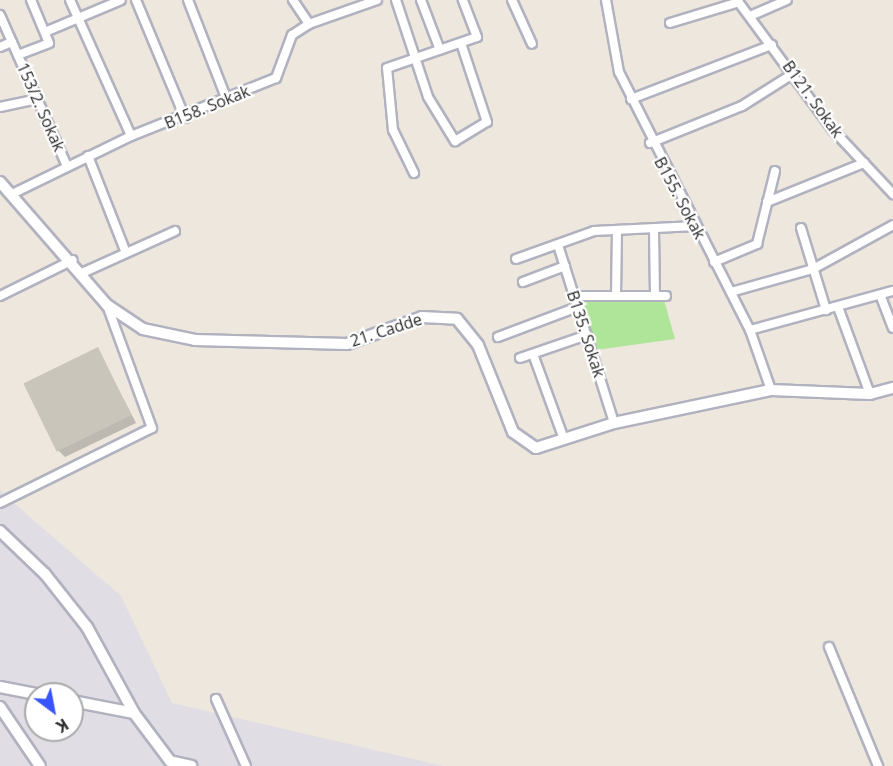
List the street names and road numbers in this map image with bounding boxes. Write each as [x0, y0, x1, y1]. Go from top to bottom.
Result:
street label: B121. Sokak [779, 57, 847, 141]
street label: 153/2. Sokak [13, 60, 69, 154]
street label: B158. Sokak [162, 81, 252, 133]
street label: B155. Sokak [650, 154, 710, 242]
street label: B135. Sokak [563, 288, 609, 380]
street label: 21. Cadde [348, 309, 424, 351]

